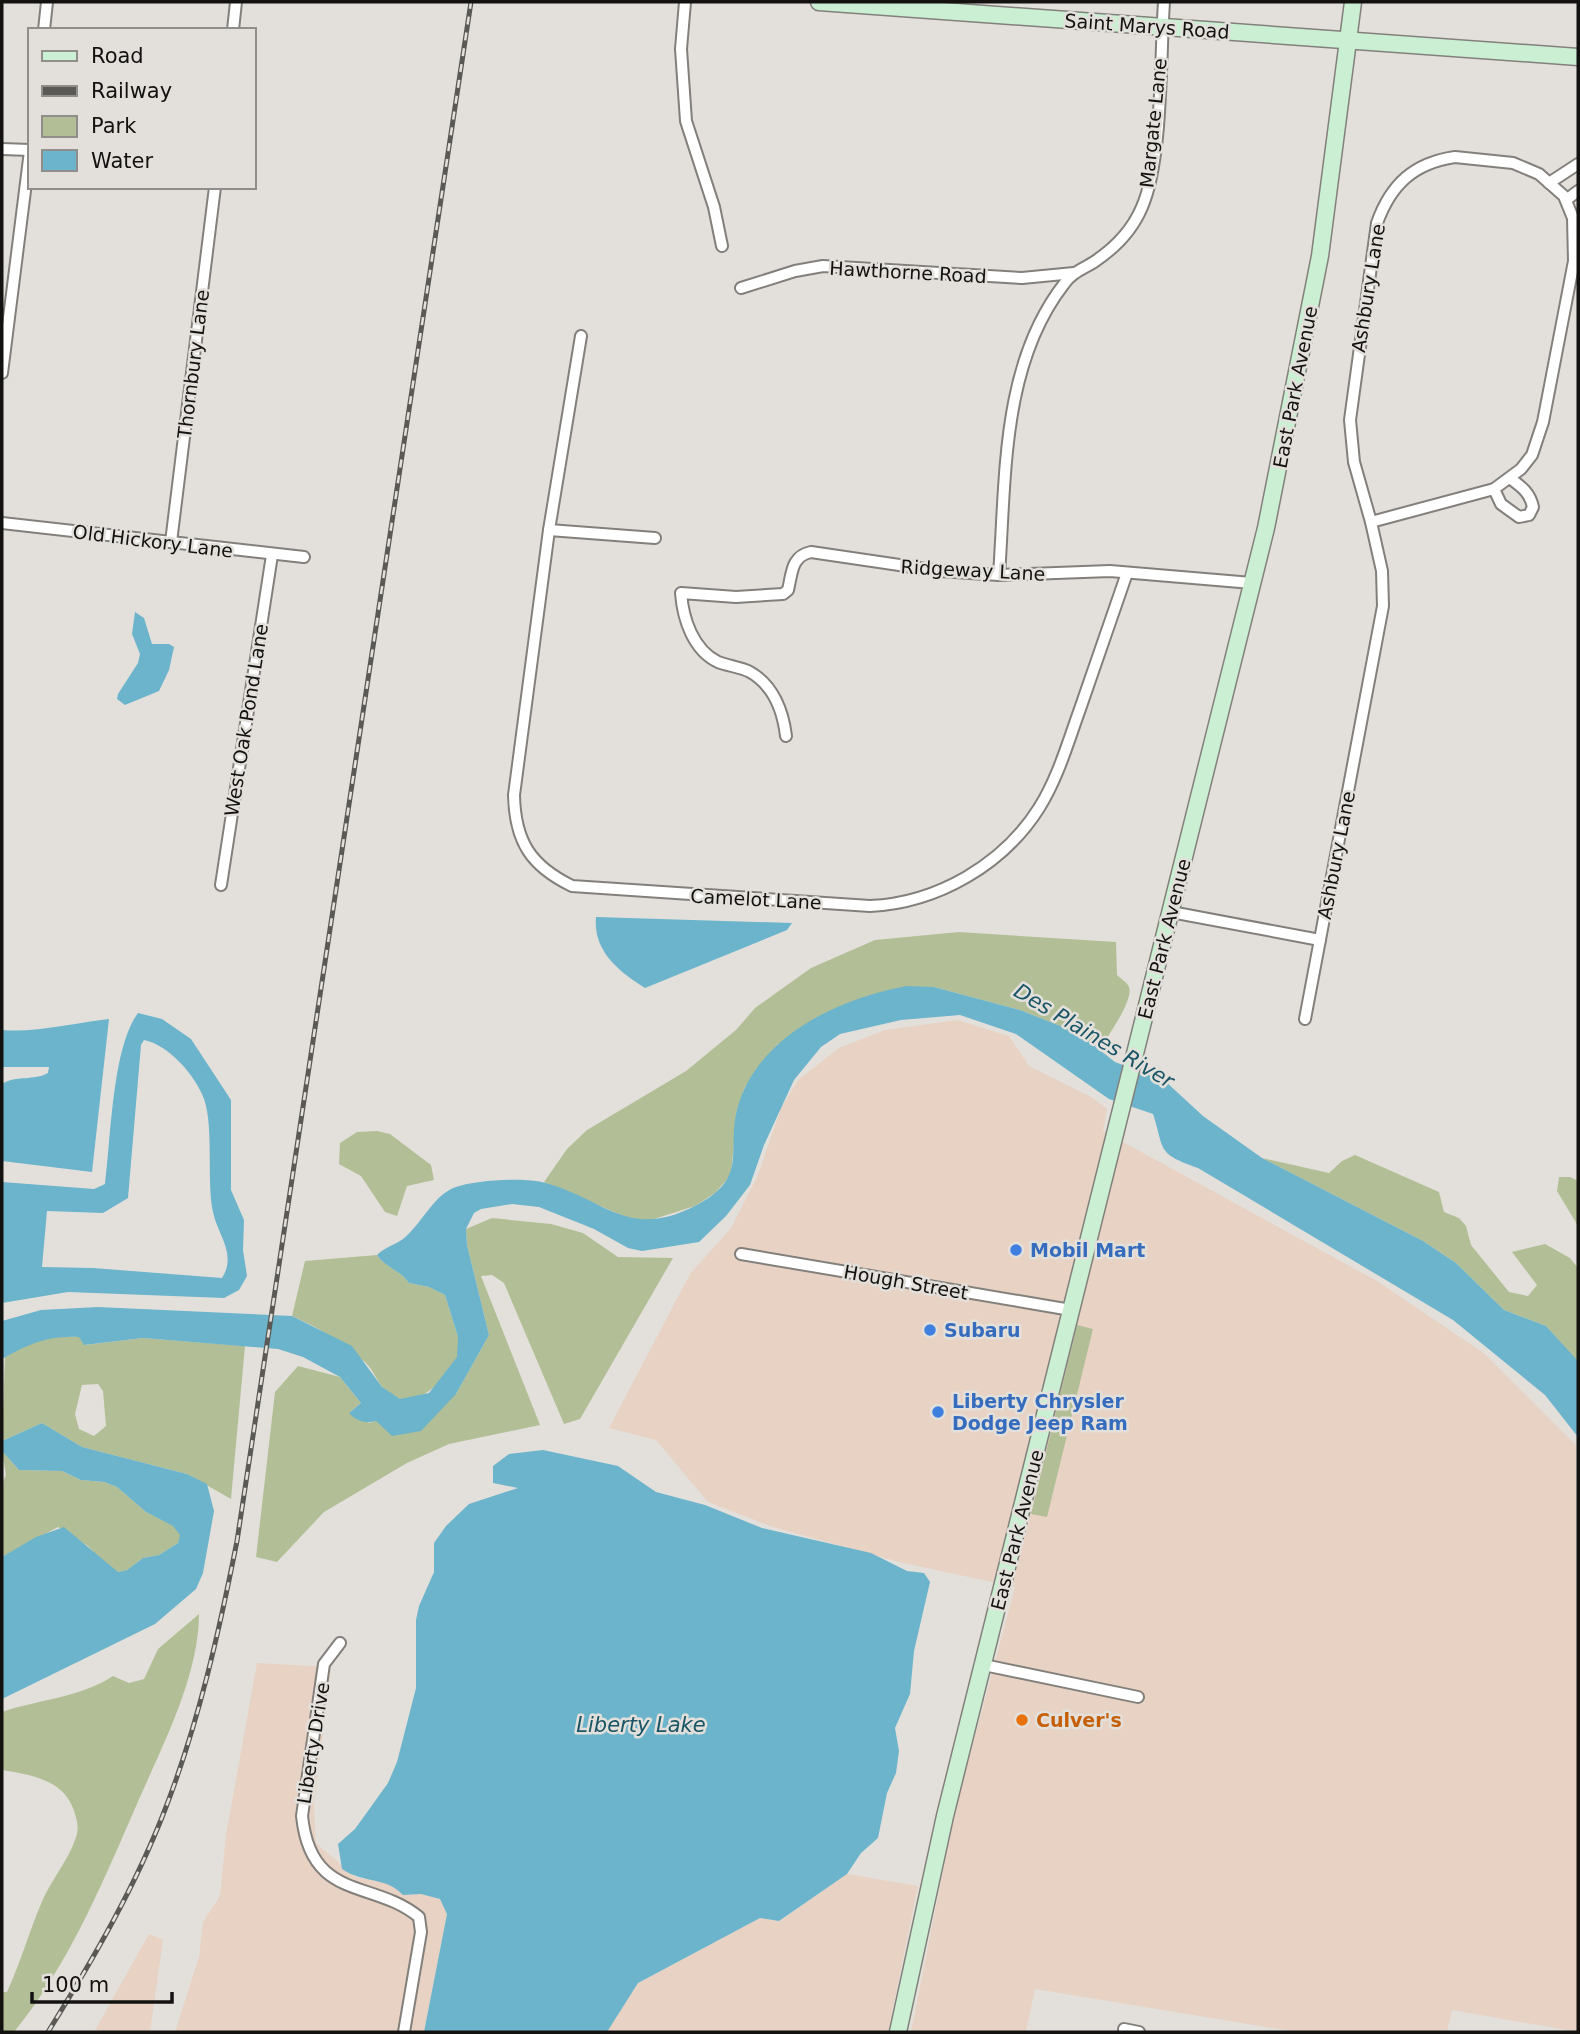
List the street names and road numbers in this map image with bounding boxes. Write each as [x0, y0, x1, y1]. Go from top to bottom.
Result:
street label: Saint Marys Road [1064, 9, 1230, 43]
street label: Margate Lane [1135, 57, 1171, 189]
street label: Ashbury Lane [1347, 222, 1389, 354]
street label: Hawthorne Road [829, 257, 987, 287]
street label: Thornbury Lane [173, 288, 213, 441]
street label: East Park Avenue [1268, 304, 1322, 470]
street label: Old Hickory Lane [72, 520, 234, 562]
street label: Ridgeway Lane [900, 555, 1046, 585]
street label: West Oak Pond Lane [220, 622, 272, 818]
street label: Ashbury Lane [1313, 789, 1359, 921]
street label: East Park Avenue [1133, 856, 1195, 1022]
street label: Camelot Lane [690, 885, 822, 913]
street label: Hough Street [842, 1260, 970, 1304]
street label: East Park Avenue [986, 1447, 1048, 1613]
street label: Liberty Drive [293, 1681, 333, 1805]

